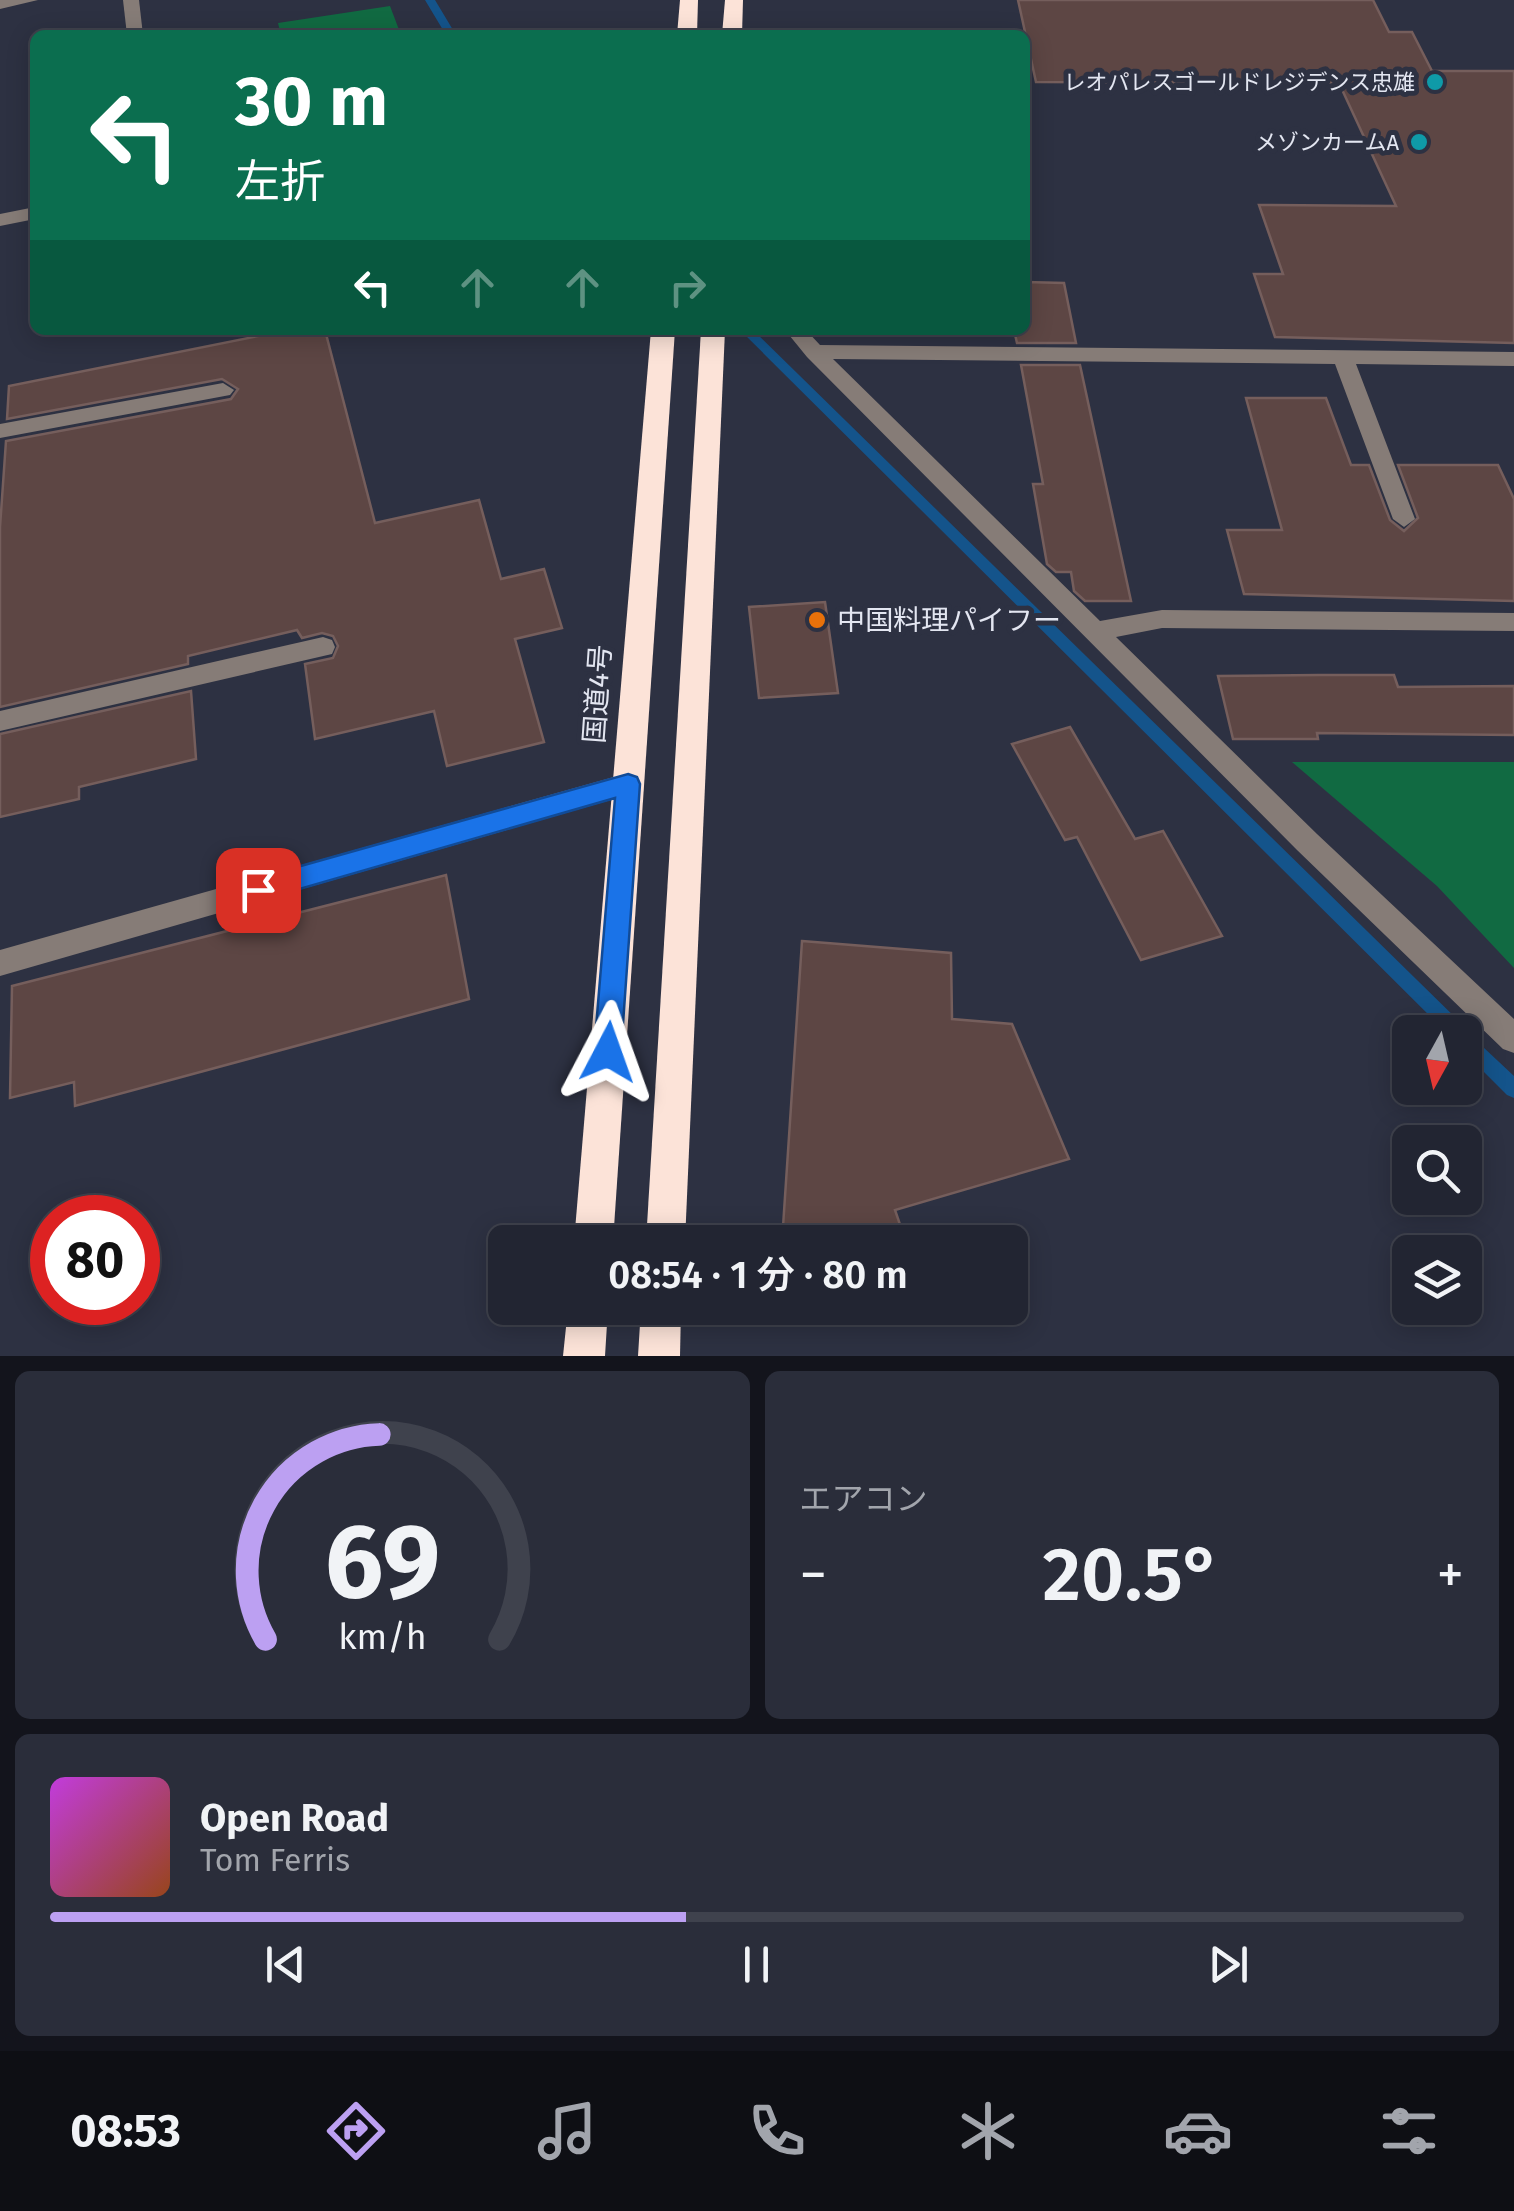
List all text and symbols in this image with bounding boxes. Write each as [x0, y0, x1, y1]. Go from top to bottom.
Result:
text: 30 m [235, 60, 388, 144]
place label: レオパレスゴールドレジデンス忠雄 [1063, 69, 1415, 96]
icon: left [70, 70, 200, 200]
marker: レオパレスゴールドレジデンス忠雄 [1424, 71, 1446, 93]
place label: メゾンカームA [1255, 129, 1399, 156]
marker: メゾンカームA [1408, 131, 1430, 153]
text: 左折 [235, 155, 325, 209]
icon: left [345, 260, 400, 315]
icon: ahead [450, 260, 505, 315]
icon: ahead [555, 260, 610, 315]
icon: right [660, 260, 715, 315]
place label: 中国料理パイフー [837, 604, 1061, 637]
marker: 中国料理パイフー [806, 609, 828, 631]
street label: 国道4号 [578, 644, 617, 745]
pin [216, 848, 301, 933]
icon: arrive [231, 863, 286, 918]
position arrow [556, 1000, 660, 1104]
north arrow [1392, 1015, 1482, 1105]
map controls [1392, 1015, 1482, 1325]
button: search [1392, 1125, 1482, 1215]
speed limit sign: 80 [30, 1195, 160, 1325]
button: layers [1392, 1235, 1482, 1325]
text: 08:54 · 1 分 · 80 m [608, 1252, 908, 1298]
text: エアコン [800, 1480, 928, 1518]
text: 69 [325, 1500, 440, 1625]
text: 20.5° [1043, 1530, 1221, 1620]
text: − [800, 1542, 827, 1608]
text: + [1437, 1542, 1464, 1608]
text: km/h [338, 1616, 426, 1658]
text: Open Road [200, 1795, 389, 1841]
text: Tom Ferris [200, 1841, 350, 1879]
icon: previous [258, 1937, 313, 1992]
icon: pause [729, 1937, 784, 1992]
icon: next [1201, 1937, 1256, 1992]
icon: directions [321, 2096, 391, 2166]
icon: music [532, 2096, 602, 2166]
icon: phone [742, 2096, 812, 2166]
icon: climate [953, 2096, 1023, 2166]
icon: car [1163, 2096, 1233, 2166]
icon: filters [1374, 2096, 1444, 2166]
text: 08:53 [70, 2104, 181, 2158]

